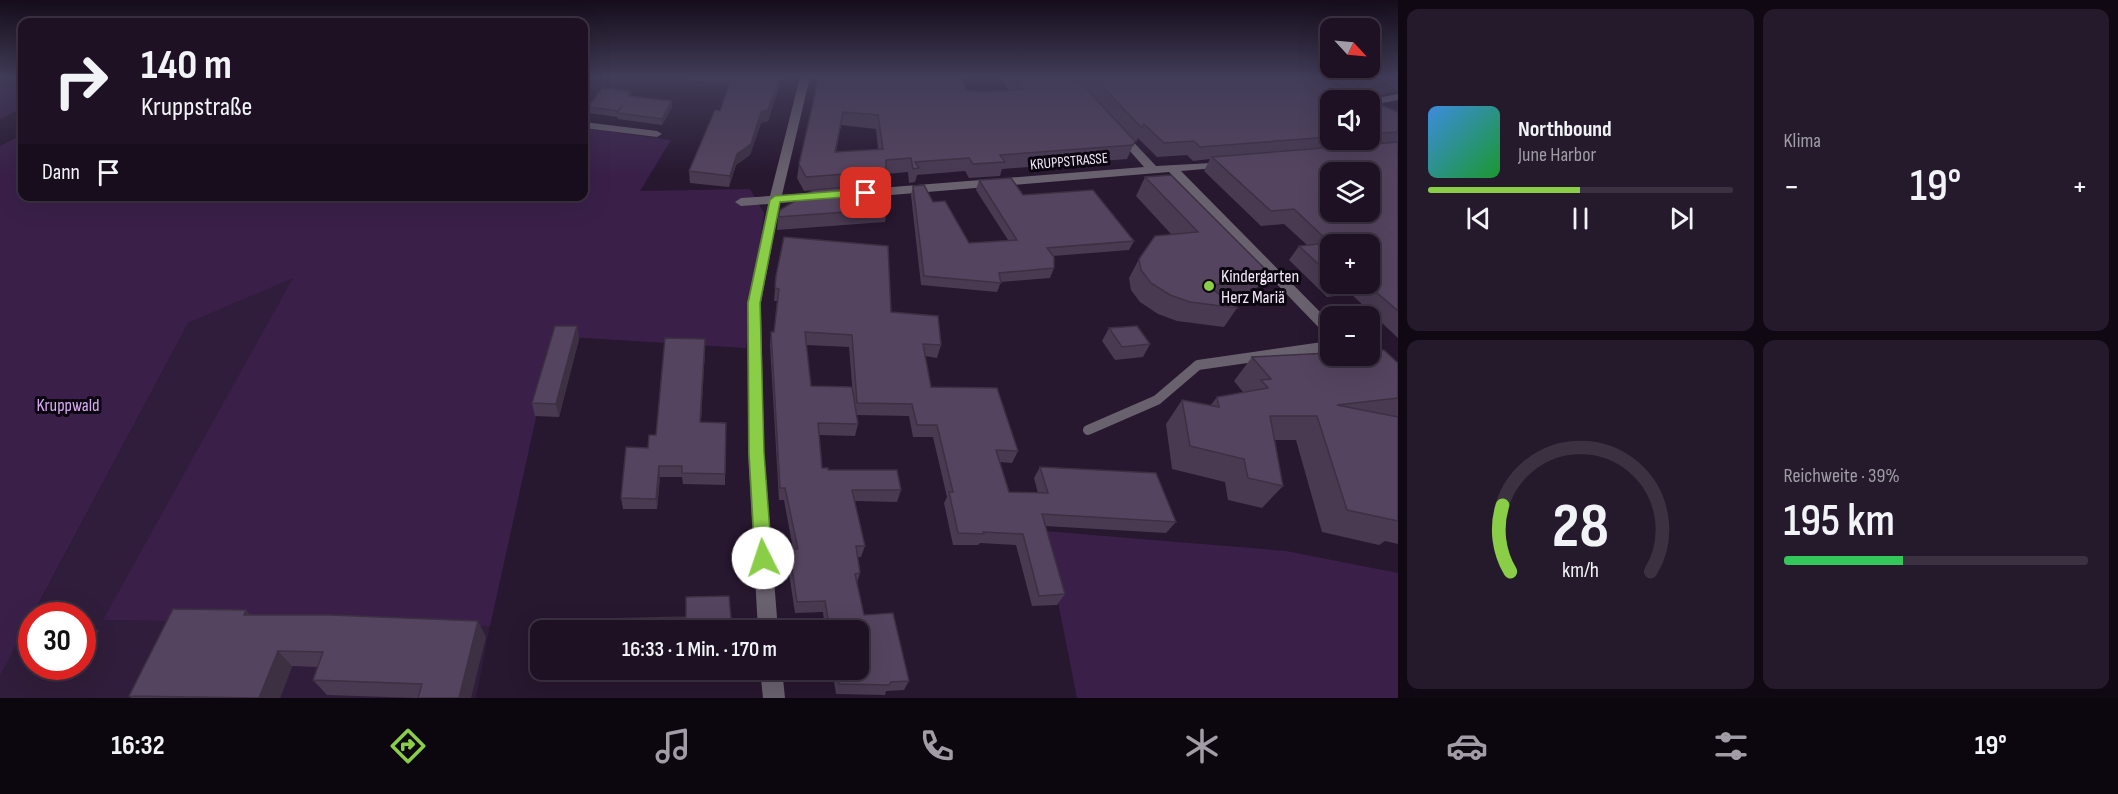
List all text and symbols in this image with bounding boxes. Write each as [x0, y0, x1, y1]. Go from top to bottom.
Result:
north arrow [1320, 18, 1380, 78]
map controls [1320, 18, 1380, 366]
text: 140 m [141, 40, 232, 91]
icon: right [42, 42, 120, 120]
button: sound [1320, 90, 1380, 150]
text: Kruppstraße [141, 91, 252, 123]
text: Northbound [1518, 116, 1612, 143]
text: Klima [1784, 129, 1821, 153]
text: June Harbor [1518, 143, 1596, 167]
street label: KRUPPSTRASSE [1029, 149, 1109, 174]
icon: arrive [92, 156, 125, 189]
text: Dann [42, 159, 80, 186]
text: 19° [1910, 159, 1961, 214]
button: layers [1320, 162, 1380, 222]
pin [840, 167, 891, 218]
text: − [1784, 167, 1800, 207]
text: + [2072, 167, 2088, 207]
icon: arrive [849, 176, 882, 209]
icon: previous [1462, 202, 1495, 235]
icon: pause [1564, 202, 1597, 235]
icon: next [1665, 202, 1698, 235]
button: + [1320, 234, 1380, 294]
place label: Kindergarten Herz Mariä [1221, 266, 1299, 308]
marker: Kindergarten Herz Mariä [1202, 279, 1216, 293]
button: − [1320, 306, 1380, 366]
park label: Kruppwald [36, 395, 100, 416]
text: Reichweite · 39% [1784, 464, 1900, 488]
text: 28 [1552, 490, 1609, 565]
text: 195 km [1784, 494, 1895, 549]
position arrow [731, 526, 795, 590]
text: km/h [1562, 558, 1599, 583]
speed limit sign: 30 [18, 602, 96, 680]
text: 16:33 · 1 Min. · 170 m [622, 636, 777, 663]
icon: directions [387, 725, 429, 767]
icon: music [652, 725, 694, 767]
icon: phone [916, 725, 958, 767]
icon: climate [1181, 725, 1223, 767]
icon: car [1446, 725, 1488, 767]
icon: filters [1710, 725, 1752, 767]
text: 16:32 [111, 730, 165, 762]
text: 19° [1975, 730, 2007, 762]

